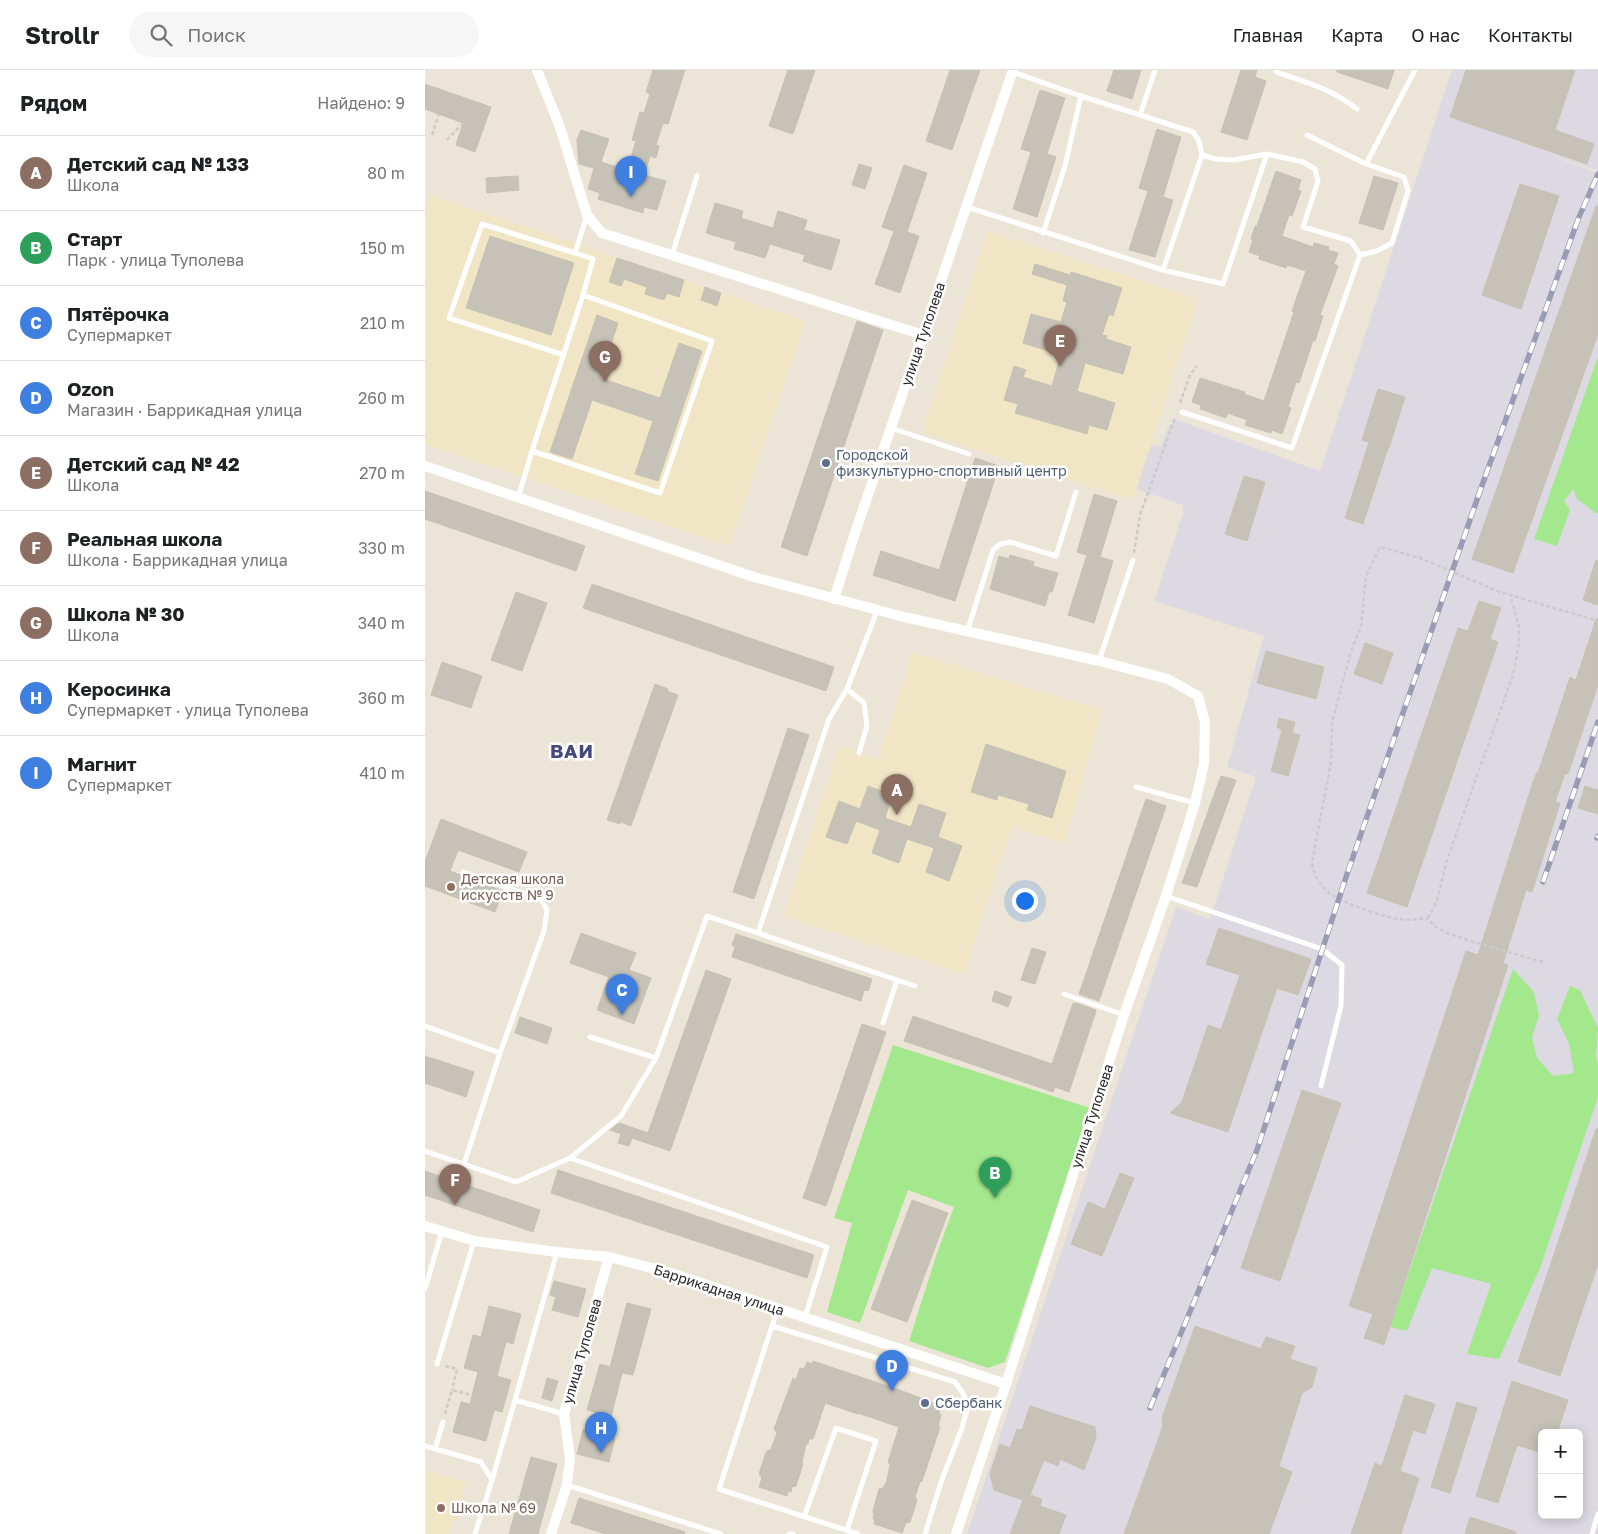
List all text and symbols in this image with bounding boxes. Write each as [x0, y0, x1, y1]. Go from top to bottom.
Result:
search box [129, 12, 479, 57]
text: Strollr [25, 20, 99, 49]
icon: search [147, 21, 175, 49]
text: Поиск [187, 23, 246, 46]
text: Главная [1233, 24, 1303, 46]
text: Карта [1331, 24, 1383, 46]
text: О нас [1411, 24, 1460, 46]
text: Контакты [1488, 24, 1573, 46]
text: Рядом [20, 90, 87, 116]
text: Найдено: 9 [317, 93, 405, 113]
text: Детский сад № 133 [67, 152, 249, 175]
pin: I [615, 156, 647, 197]
text: A [30, 163, 42, 183]
text: 80 m [367, 163, 405, 183]
text: Школа [67, 175, 119, 195]
text: Старт [67, 227, 122, 250]
text: B [30, 238, 42, 258]
text: 150 m [360, 238, 405, 258]
text: Парк · улица Туполева [67, 250, 244, 270]
street label: улица Туполева [897, 280, 948, 388]
text: Пятёрочка [67, 302, 169, 325]
text: C [30, 313, 42, 333]
text: 210 m [360, 313, 405, 333]
text: Супермаркет [67, 325, 172, 345]
pin: E [1044, 325, 1076, 366]
pin: G [589, 341, 621, 382]
text: Ozon [67, 377, 114, 400]
text: D [30, 388, 42, 408]
text: 260 m [358, 388, 405, 408]
text: Магазин · Баррикадная улица [67, 400, 302, 420]
place label: Городской физкультурно-спортивный центр [836, 446, 1067, 479]
text: Детский сад № 42 [67, 452, 240, 475]
marker: Городской физкультурно-спортивный центр [820, 457, 832, 469]
text: E [31, 463, 41, 483]
text: 270 m [359, 463, 405, 483]
text: Школа [67, 475, 119, 495]
text: Реальная школа [67, 527, 222, 550]
text: F [31, 538, 41, 558]
text: 330 m [358, 538, 405, 558]
text: Школа · Баррикадная улица [67, 550, 288, 570]
text: Школа № 30 [67, 602, 185, 625]
text: G [30, 613, 42, 633]
text: 340 m [358, 613, 405, 633]
text: Школа [67, 625, 119, 645]
text: Керосинка [67, 677, 171, 700]
text: H [30, 688, 42, 708]
text: 360 m [358, 688, 405, 708]
text: Супермаркет · улица Туполева [67, 700, 309, 720]
district label: ВАИ [550, 739, 594, 762]
text: Магнит [67, 752, 137, 775]
text: I [33, 763, 39, 783]
text: 410 m [359, 763, 405, 783]
pin: A [881, 774, 913, 815]
text: Супермаркет [67, 775, 172, 795]
place label: Детская школа искусств № 9 [461, 870, 564, 903]
marker: Детская школа искусств № 9 [445, 881, 457, 893]
your location [1012, 888, 1038, 914]
pin: C [606, 974, 638, 1015]
street label: улица Туполева [1067, 1062, 1116, 1170]
pin: B [979, 1157, 1011, 1198]
pin: F [439, 1164, 471, 1205]
street label: Баррикадная улица [652, 1260, 787, 1319]
street label: улица Туполева [558, 1296, 605, 1405]
pin: D [876, 1350, 908, 1391]
place label: Сбербанк [935, 1394, 1002, 1411]
marker: Сбербанк [919, 1397, 931, 1409]
pin: H [585, 1412, 617, 1453]
map controls [1538, 1429, 1583, 1519]
button: + [1538, 1429, 1583, 1474]
button: − [1538, 1474, 1583, 1519]
place label: Школа № 69 [451, 1499, 536, 1516]
marker: Школа № 69 [435, 1502, 447, 1514]

